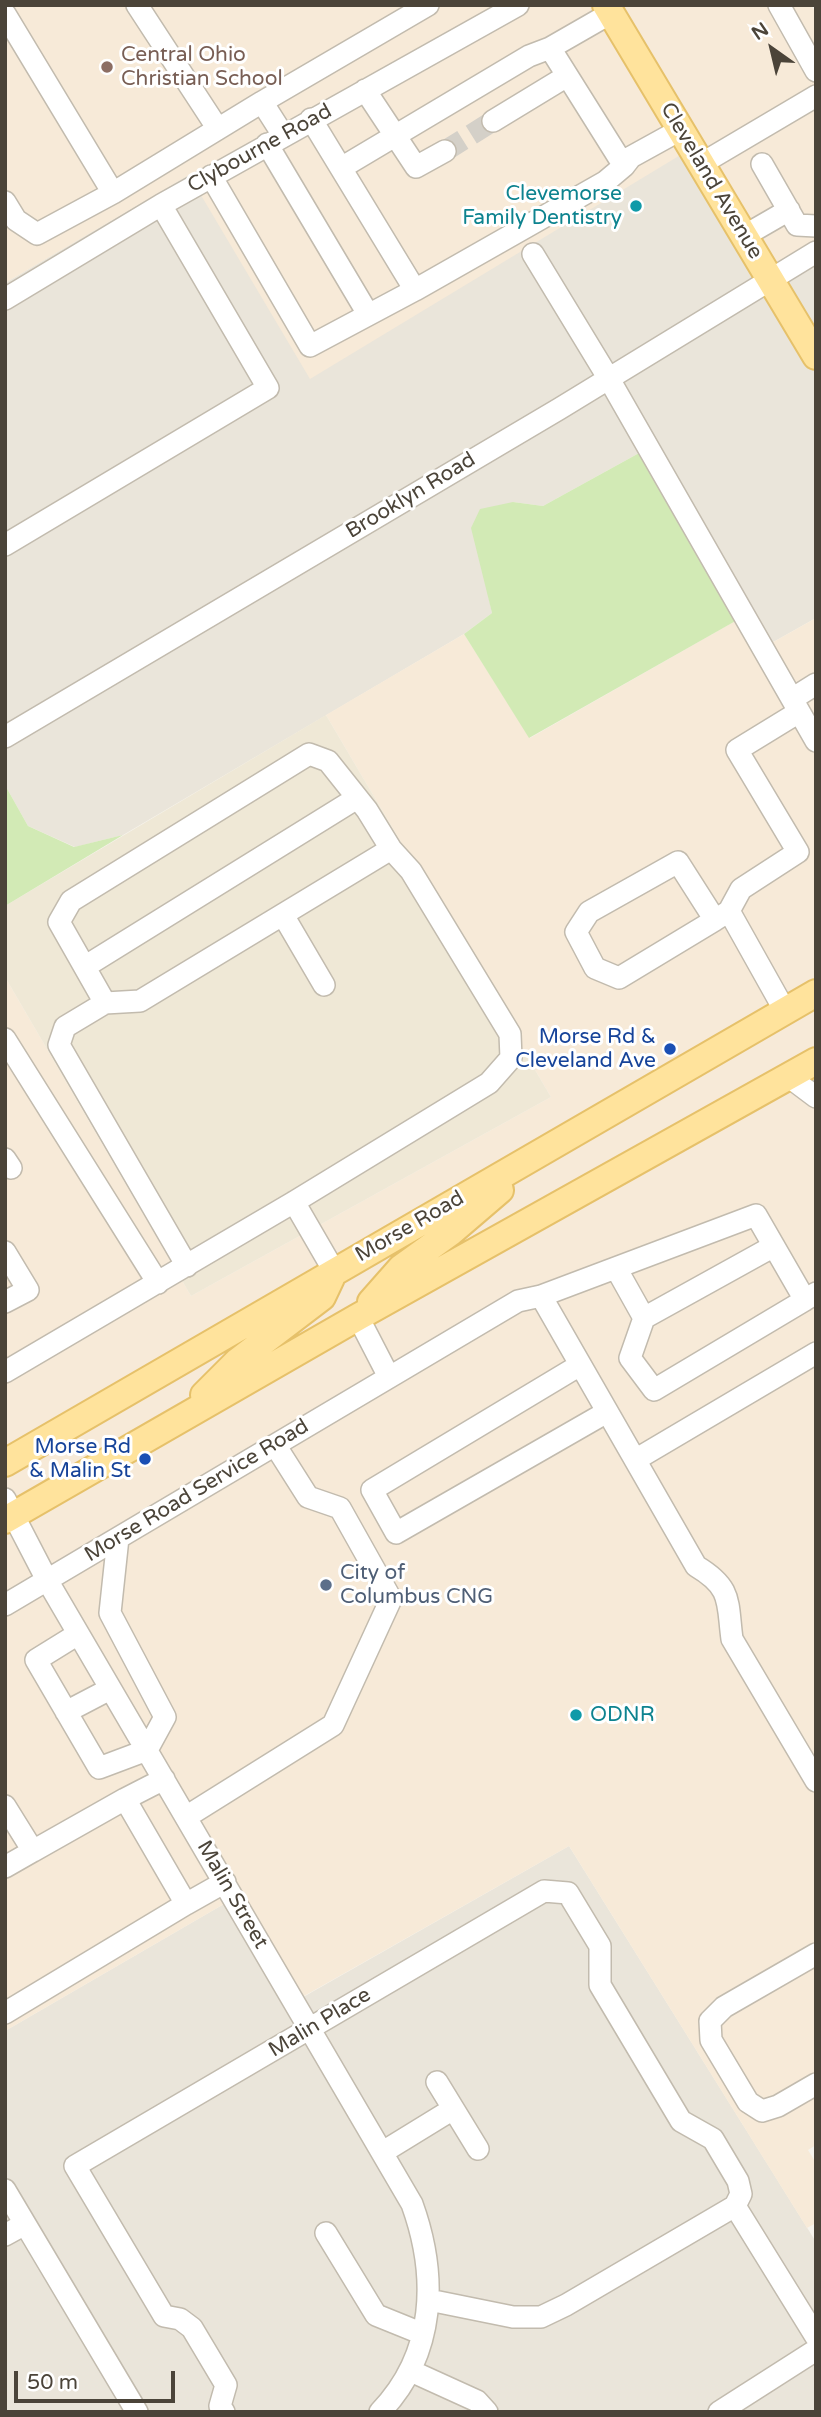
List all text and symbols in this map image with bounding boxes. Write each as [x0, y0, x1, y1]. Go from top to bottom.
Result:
north arrow [737, 14, 807, 84]
text: N [748, 18, 773, 45]
place label: Central Ohio Christian School [121, 42, 283, 92]
marker: Central Ohio Christian School [99, 59, 115, 75]
street label: Cleveland Avenue [654, 98, 768, 264]
street label: Clybourne Road [184, 99, 336, 199]
place label: Clevemorse Family Dentistry [462, 181, 622, 231]
marker: Clevemorse Family Dentistry [628, 198, 644, 214]
street label: Brooklyn Road [342, 447, 480, 545]
place label: Morse Rd & Cleveland Ave [515, 1024, 656, 1074]
marker: Morse Rd & Cleveland Ave [662, 1041, 678, 1057]
street label: Morse Road [351, 1186, 469, 1268]
street label: Morse Road Service Road [80, 1414, 314, 1568]
place label: Morse Rd & Malin St [29, 1434, 131, 1484]
marker: Morse Rd & Malin St [137, 1451, 153, 1467]
place label: City of Columbus CNG [340, 1560, 493, 1610]
marker: City of Columbus CNG [318, 1577, 334, 1593]
place label: ODNR [590, 1702, 655, 1728]
marker: ODNR [568, 1707, 584, 1723]
street label: Malin Street [191, 1836, 273, 1954]
street label: Malin Place [264, 1983, 376, 2063]
scale bar [18, 2358, 178, 2402]
text: 50 m [27, 2370, 78, 2395]

